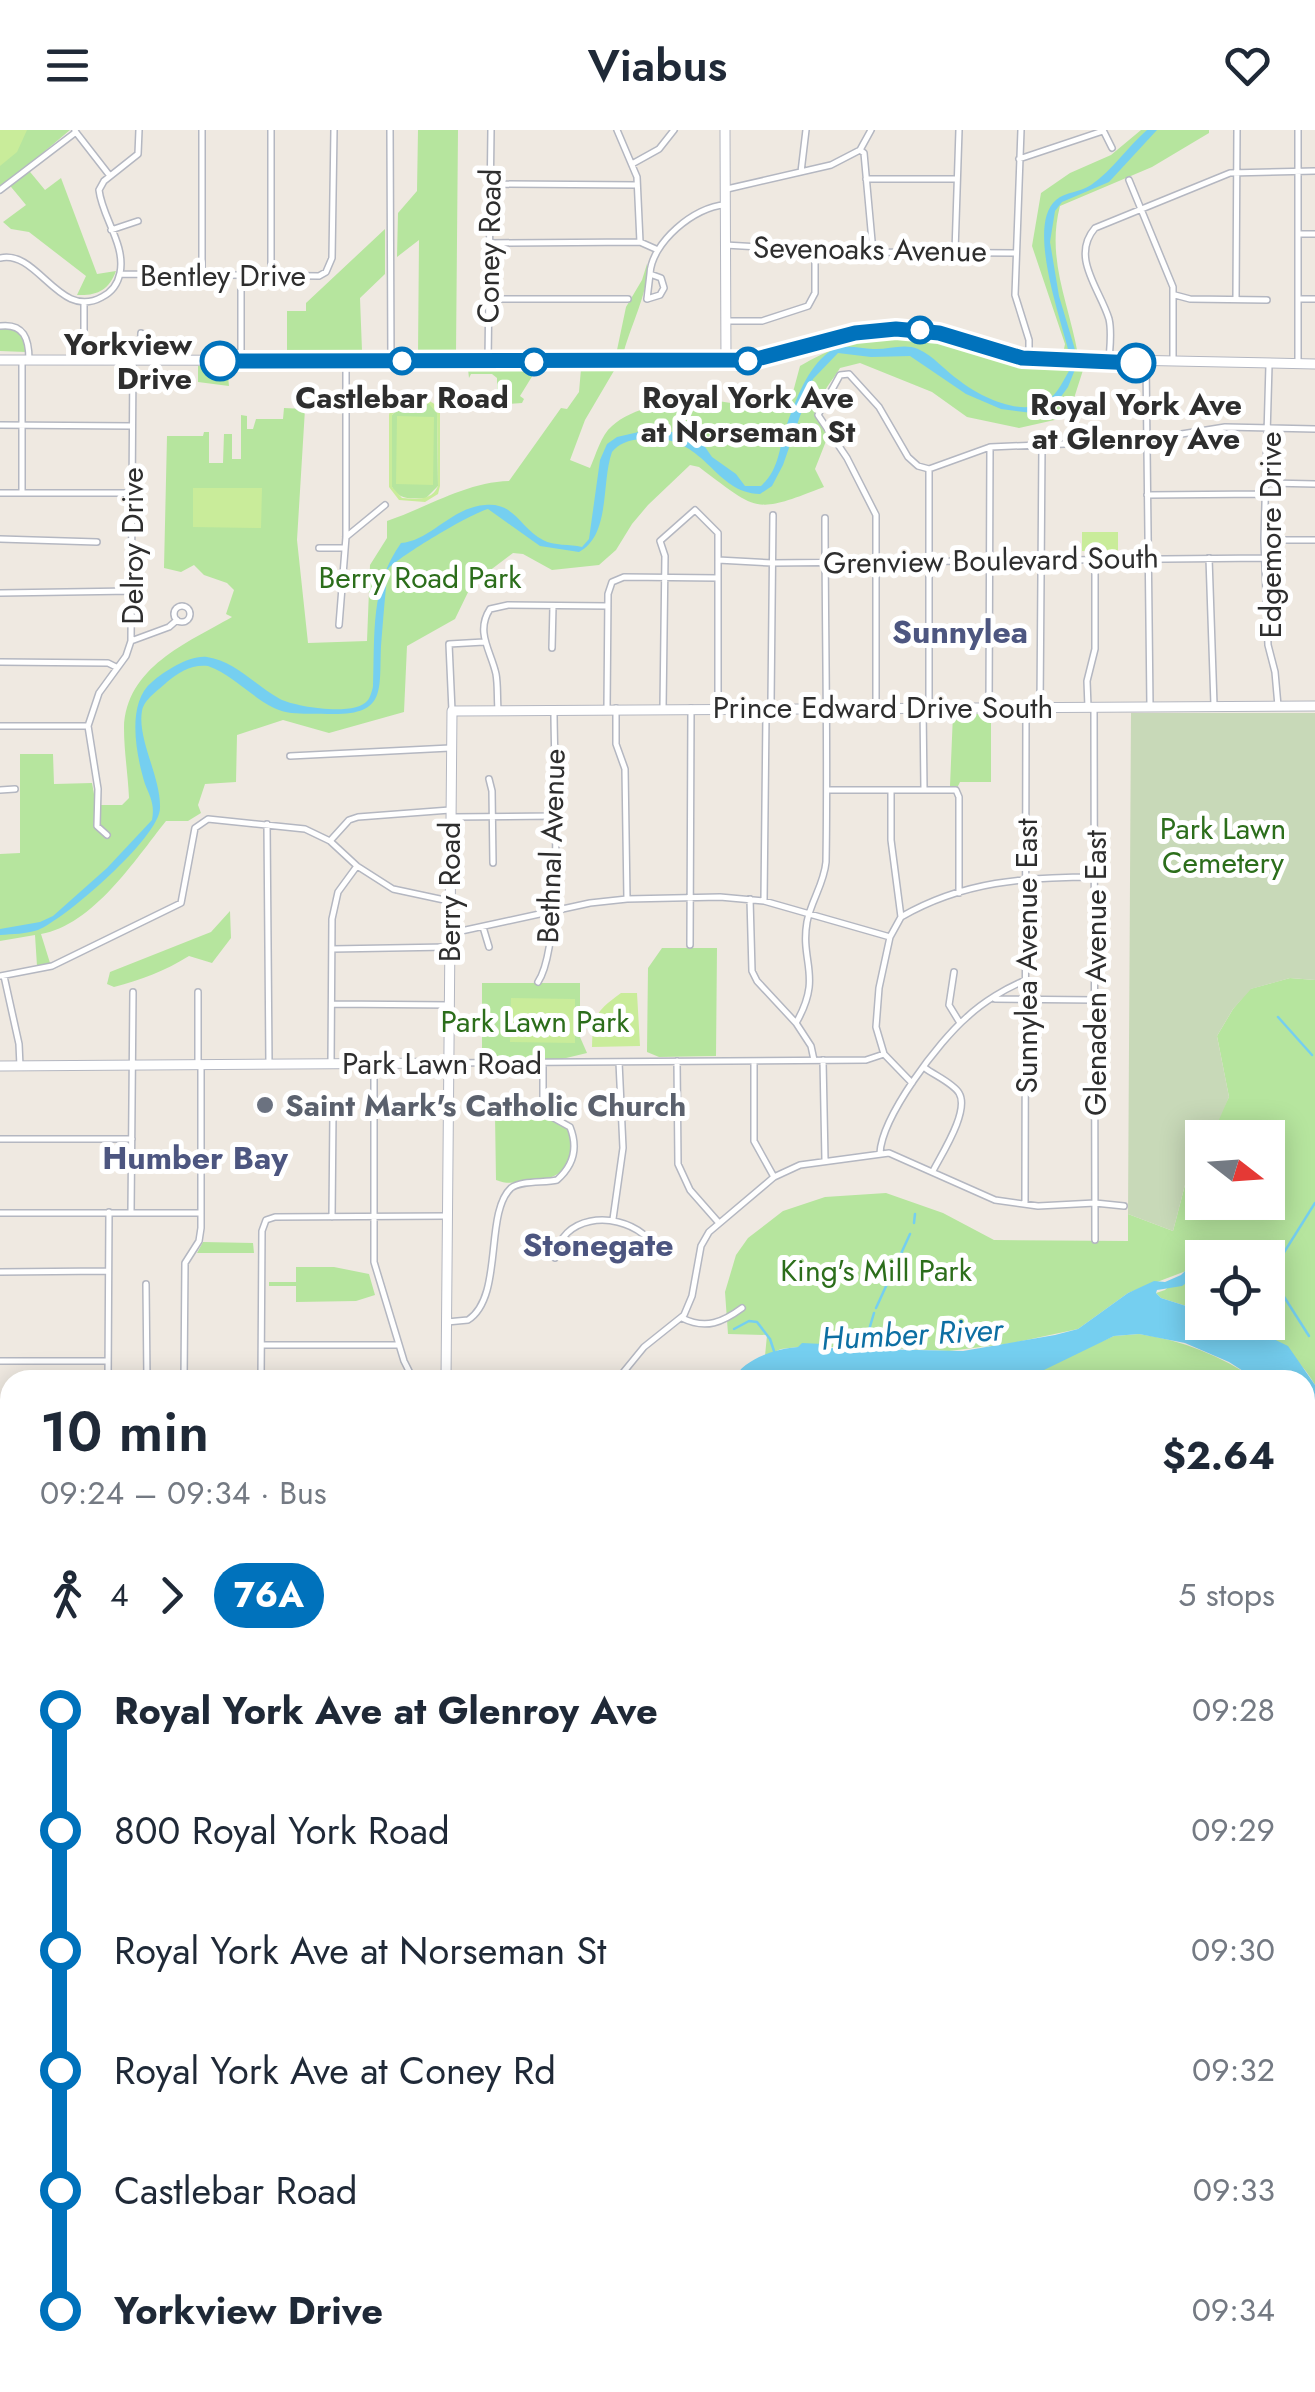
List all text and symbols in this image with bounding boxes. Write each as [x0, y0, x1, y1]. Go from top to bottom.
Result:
text: Viabus [588, 33, 727, 98]
icon: menu [40, 38, 95, 93]
icon: heart [1220, 38, 1275, 93]
street label: Coney Road [466, 168, 512, 324]
street label: Sevenoaks Avenue [753, 225, 987, 273]
street label: Bentley Drive [140, 254, 306, 297]
unlabelled marker [907, 317, 933, 343]
place label: Yorkview Drive [63, 323, 193, 400]
marker: Yorkview Drive [201, 342, 239, 380]
marker: Royal York Ave at Glenroy Ave [1117, 344, 1155, 382]
marker: Castlebar Road [389, 348, 415, 374]
marker: Royal York Ave at Norseman St [735, 348, 761, 374]
unlabelled marker [521, 349, 547, 375]
place label: Castlebar Road [295, 376, 509, 419]
place label: Royal York Ave at Norseman St [641, 376, 856, 453]
place label: Royal York Ave at Glenroy Ave [1030, 383, 1242, 460]
street label: Edgemore Drive [1249, 432, 1292, 638]
street label: Delroy Drive [111, 467, 154, 625]
street label: Grenview Boulevard South [823, 536, 1159, 584]
park label: Berry Road Park [318, 556, 522, 599]
district label: Sunnylea [892, 609, 1028, 655]
street label: Prince Edward Drive South [713, 686, 1053, 729]
street label: Bethnal Avenue [526, 748, 576, 944]
park label: Park Lawn Cemetery [1160, 807, 1286, 884]
street label: Sunnylea Avenue East [1005, 818, 1048, 1094]
street label: Berry Road [428, 822, 471, 962]
street label: Glenaden Avenue East [1074, 829, 1117, 1116]
park label: Park Lawn Park [441, 1000, 630, 1043]
street label: Park Lawn Road [342, 1042, 542, 1085]
place label: Saint Mark's Catholic Church [285, 1084, 686, 1127]
marker: Saint Mark's Catholic Church [254, 1094, 276, 1116]
north arrow [1185, 1120, 1285, 1220]
map controls [1185, 1120, 1285, 1340]
district label: Humber Bay [102, 1135, 288, 1181]
district label: Stonegate [522, 1222, 674, 1268]
button: locate [1185, 1240, 1285, 1340]
park label: King's Mill Park [780, 1249, 973, 1292]
water label: Humber River [820, 1306, 1006, 1362]
text: 10 min [40, 1392, 209, 1472]
text: $2.64 [1162, 1428, 1275, 1483]
text: 09:24 – 09:34 · Bus [40, 1470, 327, 1516]
icon: walk [40, 1568, 95, 1623]
icon: forward [144, 1568, 199, 1623]
text: 76A [234, 1570, 304, 1620]
text: 4 [110, 1572, 129, 1618]
text: 5 stops [1178, 1572, 1275, 1618]
text: Royal York Ave at Glenroy Ave [114, 1683, 658, 1738]
text: 09:28 [1192, 1687, 1275, 1733]
text: 800 Royal York Road [114, 1803, 450, 1858]
text: 09:29 [1191, 1807, 1275, 1853]
text: Royal York Ave at Norseman St [114, 1923, 606, 1978]
text: 09:30 [1191, 1927, 1275, 1973]
text: Royal York Ave at Coney Rd [114, 2043, 556, 2098]
text: 09:32 [1192, 2047, 1275, 2093]
text: Castlebar Road [114, 2163, 357, 2218]
text: 09:33 [1193, 2167, 1275, 2213]
text: Yorkview Drive [114, 2283, 383, 2338]
text: 09:34 [1192, 2287, 1275, 2333]

